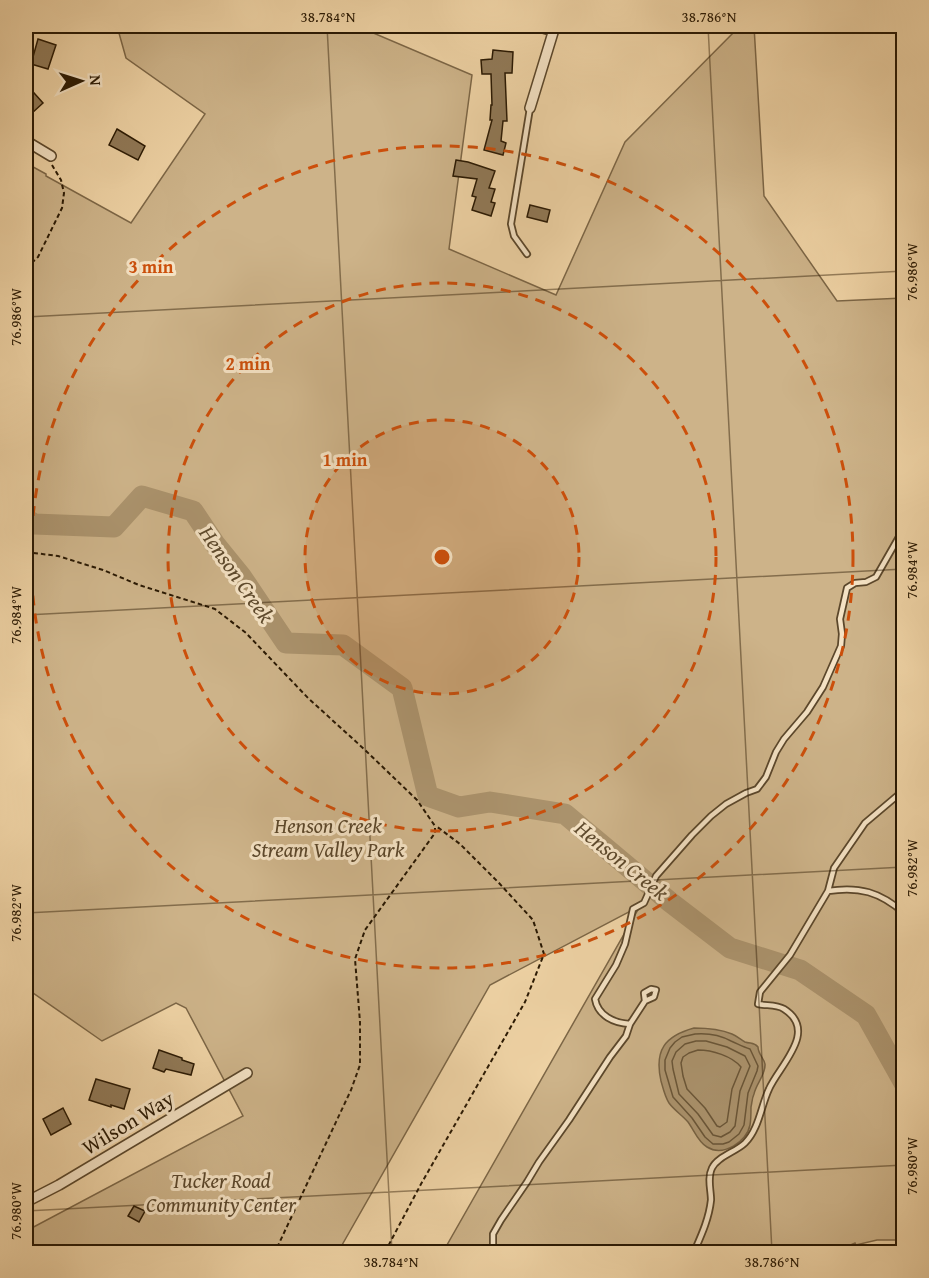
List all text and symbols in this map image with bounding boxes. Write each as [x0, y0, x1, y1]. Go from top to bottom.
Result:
text: 38.784°N [301, 6, 356, 27]
text: 38.786°N [682, 6, 737, 27]
north arrow [51, 51, 111, 111]
text: N [84, 74, 108, 86]
text: 76.986°W [901, 243, 922, 301]
text: 3 min [129, 253, 174, 280]
text: 76.986°W [5, 288, 26, 346]
text: 2 min [226, 350, 271, 377]
text: 1 min [323, 446, 368, 473]
water label: Henson Creek [191, 518, 283, 630]
text: 76.984°W [901, 541, 922, 599]
centre of rings [432, 547, 452, 567]
text: 76.984°W [5, 586, 26, 644]
park label: Henson Creek Stream Valley Park [252, 810, 405, 865]
water label: Henson Creek [567, 811, 677, 908]
text: 76.982°W [901, 839, 922, 897]
text: 76.982°W [5, 884, 26, 942]
street label: Wilson Way [76, 1083, 180, 1162]
text: 76.980°W [901, 1137, 922, 1195]
park label: Tucker Road Community Center [146, 1165, 297, 1220]
text: 76.980°W [5, 1182, 26, 1240]
text: 38.784°N [364, 1251, 419, 1272]
text: 38.786°N [745, 1251, 800, 1272]

